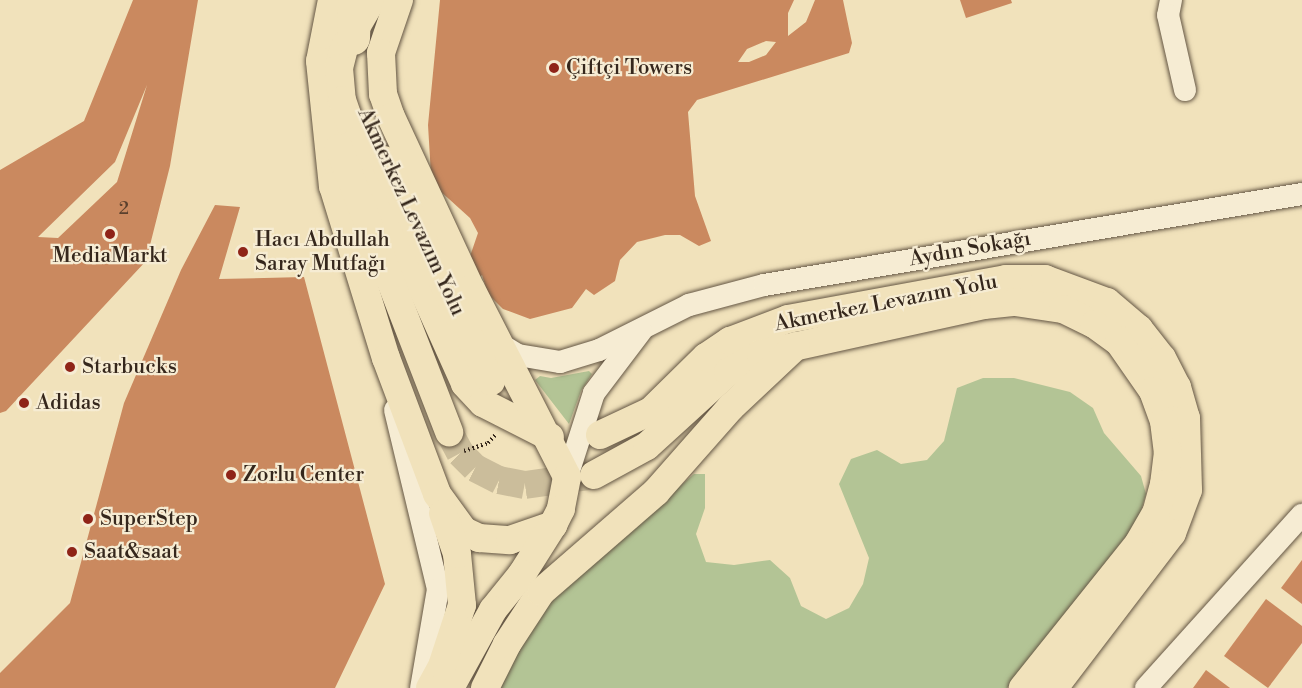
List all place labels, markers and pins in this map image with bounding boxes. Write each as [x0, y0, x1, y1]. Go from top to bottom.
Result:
place label: Çiftçi Towers [566, 55, 692, 81]
marker: Çiftçi Towers [547, 61, 561, 75]
marker: MediaMarkt [103, 227, 117, 241]
place label: Hacı Abdullah Saray Mutfağı [255, 227, 390, 277]
place label: MediaMarkt [52, 243, 168, 269]
marker: Hacı Abdullah Saray Mutfağı [236, 245, 250, 259]
place label: Starbucks [82, 354, 177, 380]
marker: Starbucks [63, 360, 77, 374]
place label: Adidas [36, 390, 101, 416]
marker: Adidas [17, 396, 31, 410]
place label: Zorlu Center [243, 462, 364, 488]
marker: Zorlu Center [224, 468, 238, 482]
place label: SuperStep [100, 506, 198, 532]
marker: SuperStep [81, 512, 95, 526]
place label: Saat&saat [84, 539, 179, 565]
marker: Saat&saat [65, 545, 79, 559]

